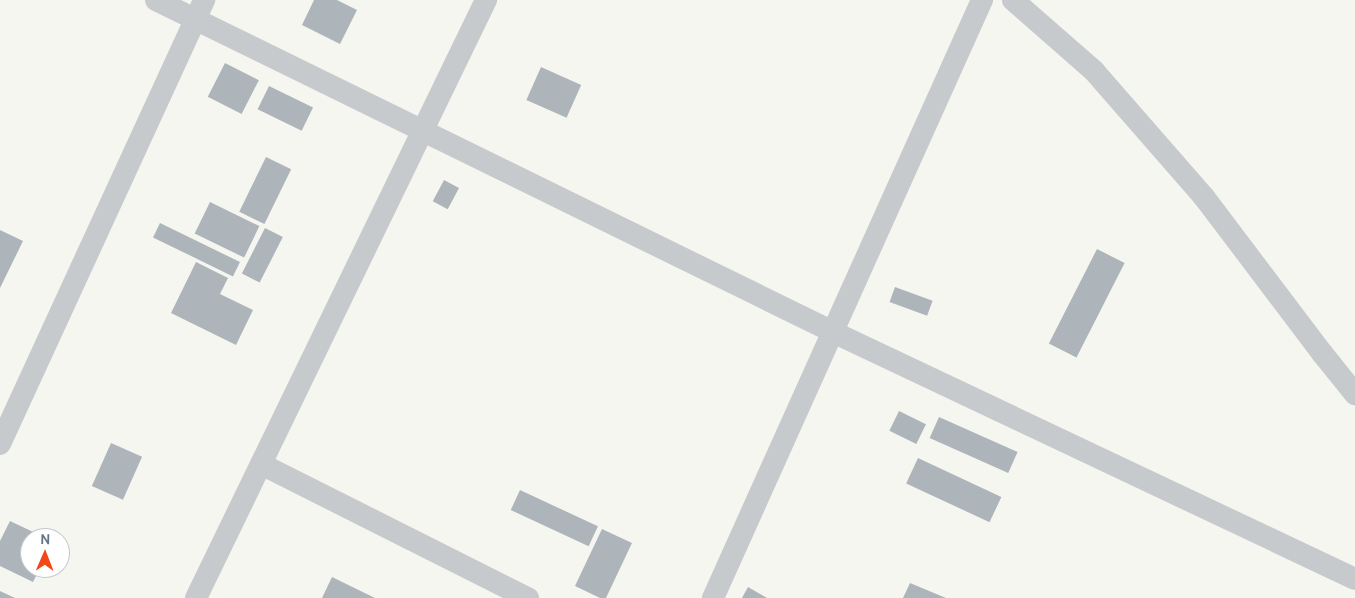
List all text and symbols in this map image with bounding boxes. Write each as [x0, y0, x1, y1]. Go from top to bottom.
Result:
north arrow [20, 528, 70, 578]
text: N [40, 530, 50, 548]

